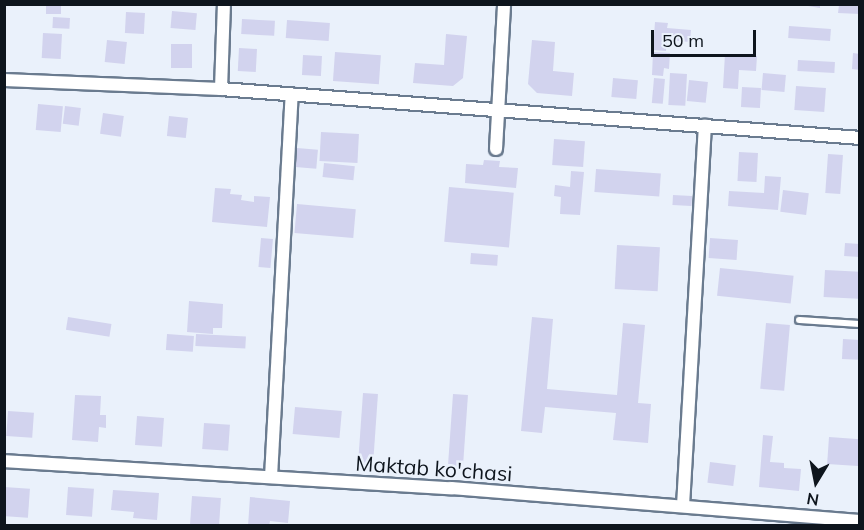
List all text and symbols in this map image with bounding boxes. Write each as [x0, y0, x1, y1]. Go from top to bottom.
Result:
scale bar [654, 18, 759, 56]
text: 50 m [662, 29, 704, 52]
street label: Maktab ko'chasi [355, 450, 513, 486]
north arrow [786, 452, 846, 512]
text: N [805, 489, 821, 511]

